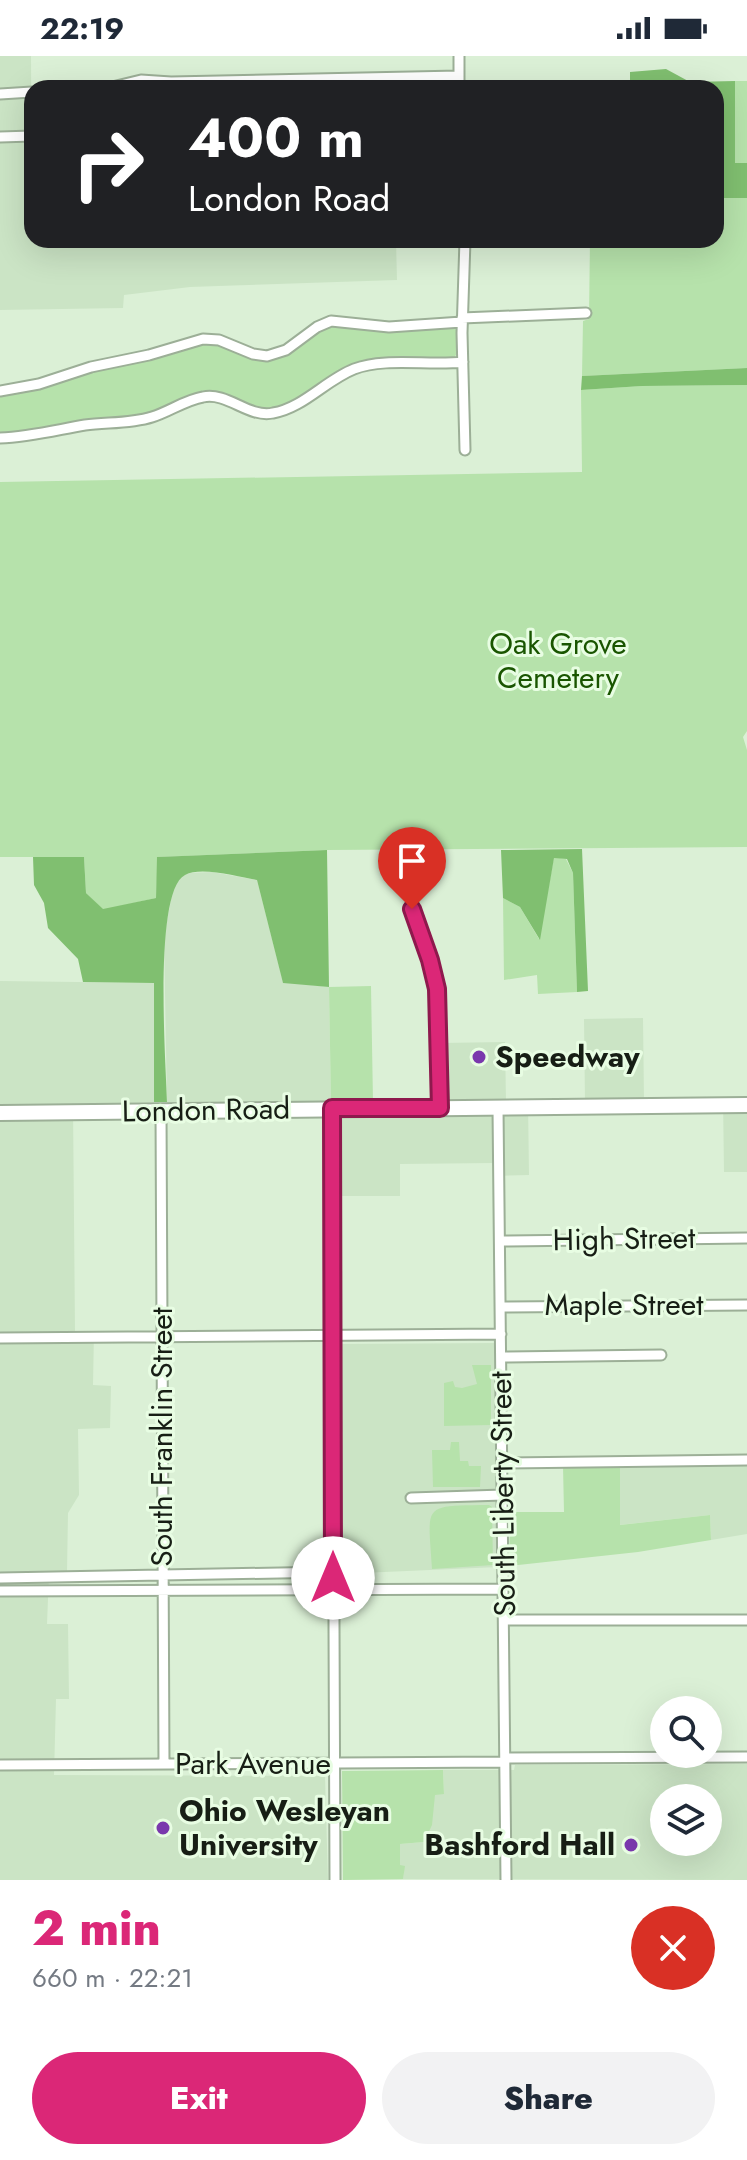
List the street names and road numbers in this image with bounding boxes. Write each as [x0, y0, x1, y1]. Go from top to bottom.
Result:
street label: London Road [121, 1087, 291, 1132]
street label: High Street [552, 1216, 696, 1261]
street label: Maple Street [545, 1283, 704, 1326]
street label: South Franklin Street [140, 1306, 183, 1567]
street label: South Liberty Street [479, 1370, 526, 1617]
street label: Park Avenue [175, 1742, 331, 1785]

